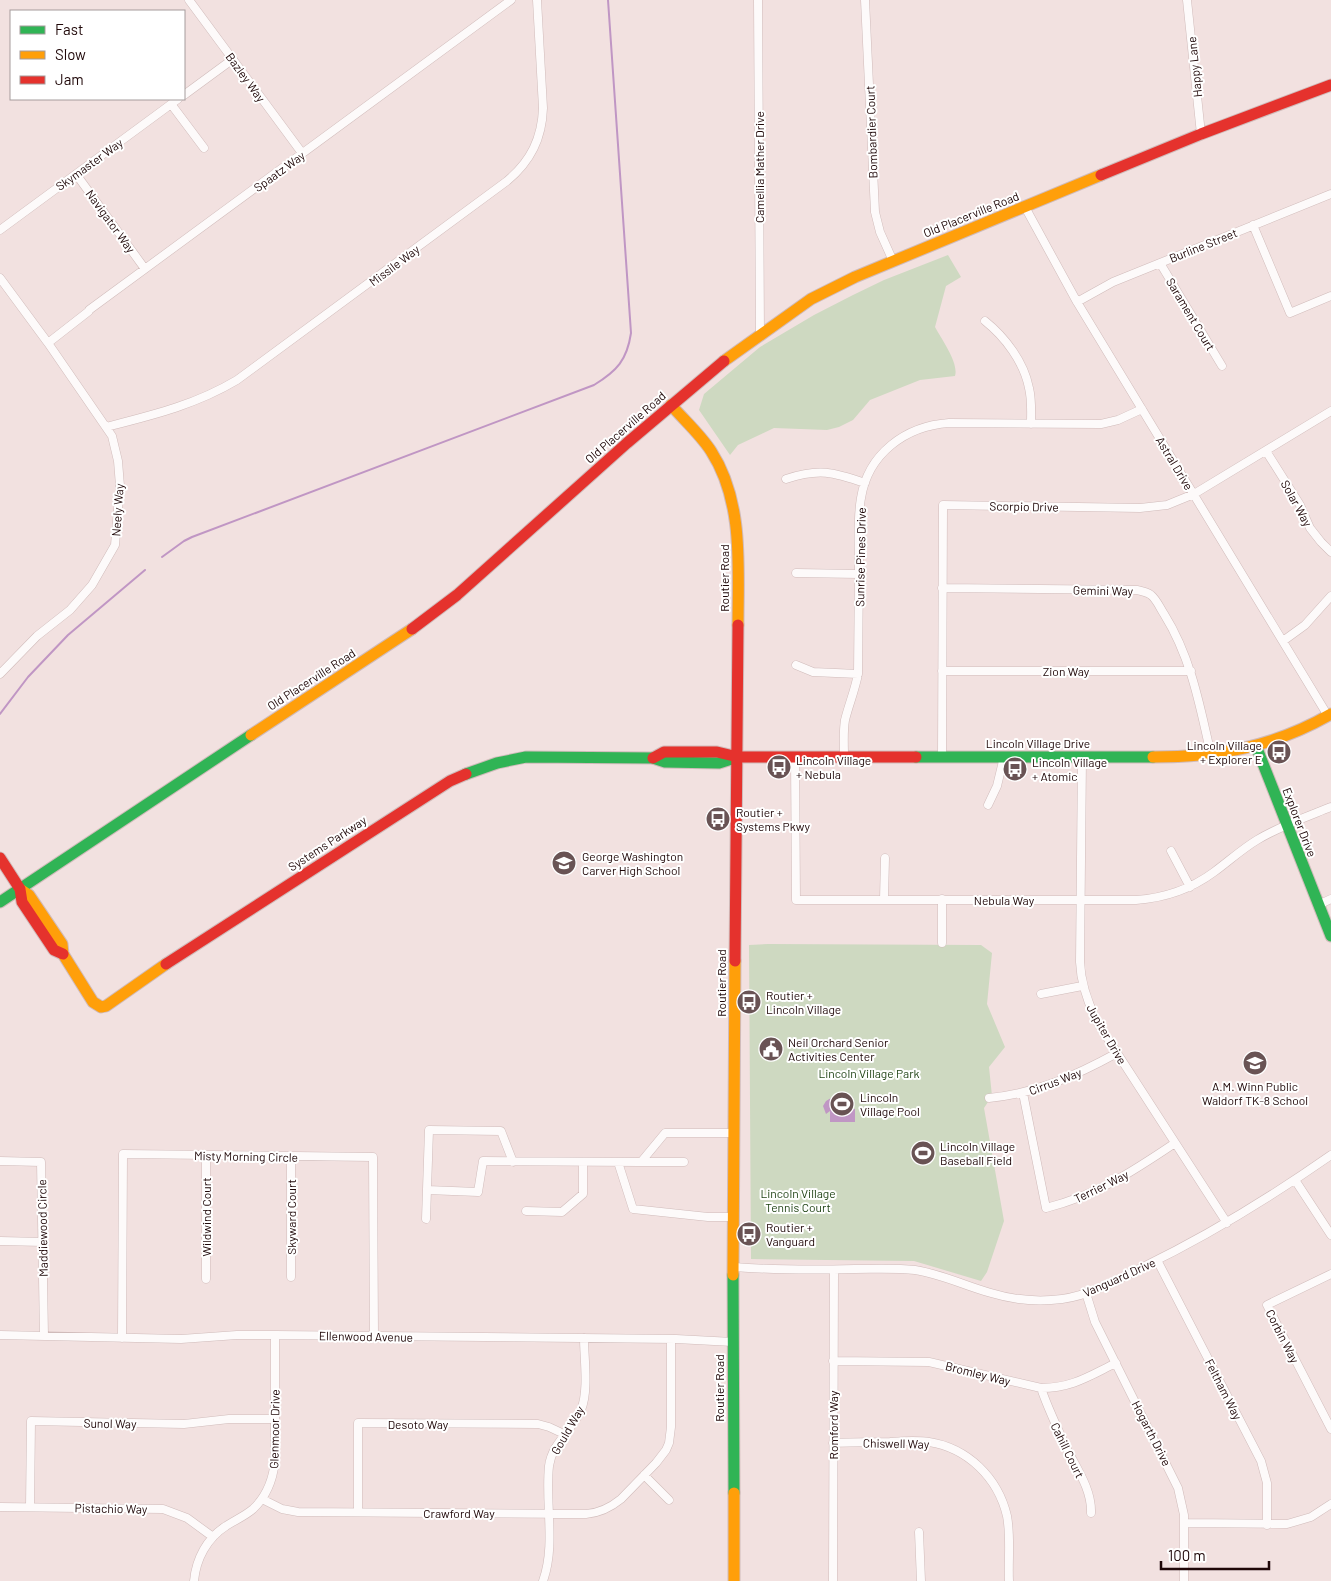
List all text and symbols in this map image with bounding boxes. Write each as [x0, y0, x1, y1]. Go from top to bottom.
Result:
legend [10, 10, 185, 100]
text: Fast [55, 20, 83, 38]
street label: Happy Lane [1184, 36, 1204, 98]
text: Slow [55, 45, 86, 63]
street label: Bazley Way [223, 50, 269, 105]
text: Jam [55, 70, 84, 88]
street label: Bombardier Court [862, 85, 880, 179]
street label: Camellia Mather Drive [752, 111, 766, 223]
street label: Skymaster Way [53, 135, 126, 193]
street label: Spaatz Way [251, 148, 308, 194]
street label: Navigator Way [83, 187, 139, 256]
street label: Old Placerville Road [921, 188, 1021, 240]
street label: Burline Street [1167, 225, 1239, 265]
street label: Missile Way [366, 241, 422, 288]
street label: Sarament Court [1164, 275, 1218, 353]
street label: Old Placerville Road [582, 388, 668, 466]
street label: Astral Drive [1154, 434, 1196, 492]
street label: Solar Way [1279, 477, 1316, 529]
street label: Neely Way [108, 483, 126, 537]
street label: Scorpio Drive [989, 498, 1059, 514]
street label: Sunrise Pines Drive [852, 507, 868, 607]
street label: Routier Road [717, 544, 731, 612]
street label: Gemini Way [1073, 582, 1134, 598]
street label: Old Placerville Road [264, 645, 358, 713]
street label: Zion Way [1043, 664, 1090, 678]
street label: Lincoln Village Drive [986, 736, 1090, 750]
place label: Lincoln Village + Explorer E [1187, 738, 1262, 766]
bus stop icon: Lincoln Village + Explorer E [1266, 739, 1292, 765]
place label: Lincoln Village + Nebula [796, 753, 871, 781]
bus stop icon: Lincoln Village + Nebula [766, 754, 792, 780]
place label: Lincoln Village + Atomic [1032, 755, 1107, 783]
bus stop icon: Lincoln Village + Atomic [1002, 756, 1028, 782]
street label: Explorer Drive [1280, 785, 1320, 859]
place label: Routier + Systems Pkwy [736, 805, 810, 833]
bus stop icon: Routier + Systems Pkwy [705, 806, 731, 832]
street label: Systems Parkway [285, 812, 369, 873]
place label: George Washington Carver High School [582, 849, 683, 877]
school or university icon: George Washington Carver High School [551, 850, 577, 876]
street label: Nebula Way [974, 893, 1035, 907]
street label: Routier Road [714, 949, 728, 1017]
place label: Routier + Lincoln Village [766, 988, 841, 1016]
bus stop icon: Routier + Lincoln Village [736, 989, 762, 1015]
street label: Jupiter Drive [1084, 1001, 1130, 1067]
place label: Neil Orchard Senior Activities Center [788, 1035, 889, 1063]
public building icon: Neil Orchard Senior Activities Center [758, 1036, 784, 1062]
school or university icon: A.M. Winn Public Waldorf TK-8 School [1242, 1050, 1268, 1076]
street label: Cirrus Way [1027, 1064, 1084, 1097]
park label: Lincoln Village Park [818, 1066, 920, 1080]
place label: A.M. Winn Public Waldorf TK-8 School [1202, 1079, 1308, 1107]
place label: Lincoln Village Pool [860, 1090, 920, 1118]
sports icon: Lincoln Village Pool [829, 1091, 855, 1117]
place label: Lincoln Village Baseball Field [940, 1139, 1015, 1167]
sports icon: Lincoln Village Baseball Field [910, 1140, 936, 1166]
street label: Misty Morning Circle [194, 1148, 298, 1164]
street label: Terrier Way [1071, 1167, 1131, 1205]
street label: Wildwind Court [199, 1177, 213, 1257]
street label: Maddiewood Circle [34, 1179, 50, 1277]
street label: Skyward Court [284, 1179, 298, 1255]
park label: Lincoln Village Tennis Court [760, 1186, 836, 1214]
place label: Routier + Vanguard [766, 1220, 815, 1248]
bus stop icon: Routier + Vanguard [736, 1221, 762, 1247]
street label: Vanguard Drive [1080, 1255, 1158, 1299]
street label: Corbin Way [1264, 1307, 1303, 1366]
street label: Ellenwood Avenue [319, 1328, 413, 1344]
street label: Routier Road [712, 1354, 726, 1422]
street label: Feltham Way [1203, 1356, 1246, 1422]
street label: Bromley Way [944, 1358, 1013, 1388]
street label: Glenmoor Drive [266, 1389, 282, 1469]
street label: Romford Way [826, 1390, 840, 1459]
street label: Hogarth Drive [1130, 1398, 1174, 1468]
street label: Gould Way [548, 1403, 587, 1457]
street label: Sunol Way [83, 1416, 137, 1430]
street label: Desoto Way [388, 1417, 449, 1431]
street label: Cahill Court [1049, 1420, 1087, 1480]
street label: Chiswell Way [863, 1435, 930, 1451]
street label: Pistachio Way [75, 1500, 148, 1516]
street label: Crawford Way [423, 1506, 495, 1520]
scale bar [1161, 1538, 1268, 1570]
text: 100 m [1168, 1546, 1206, 1564]

